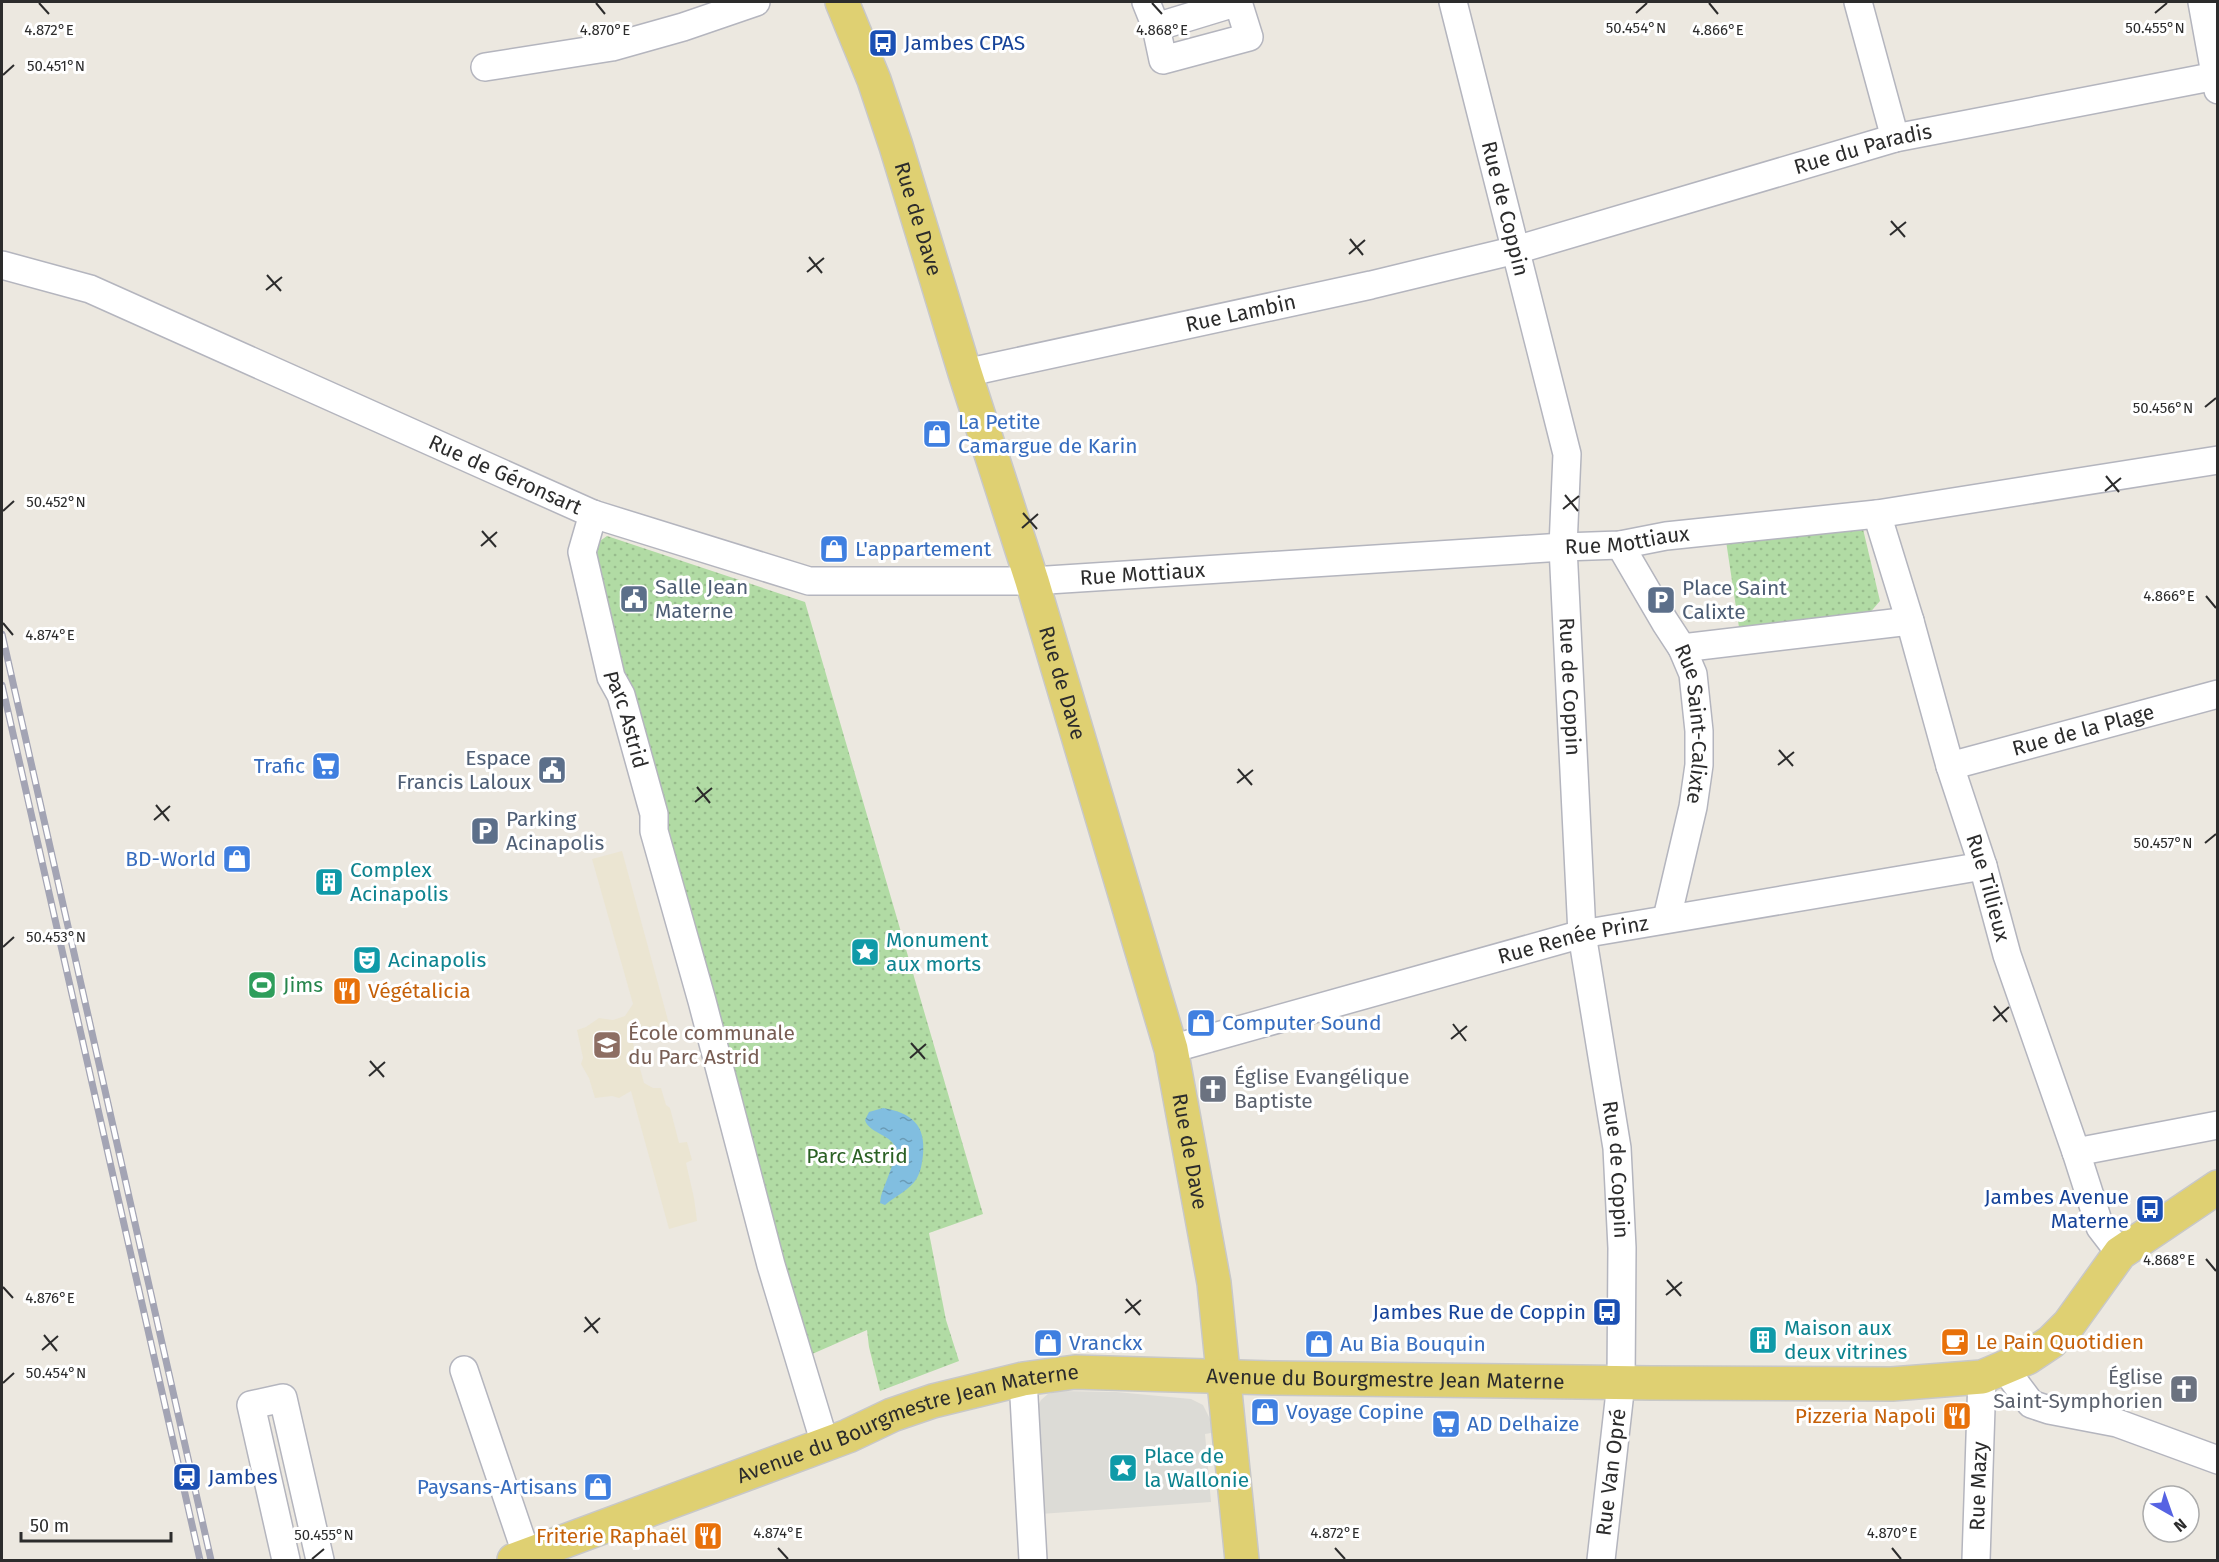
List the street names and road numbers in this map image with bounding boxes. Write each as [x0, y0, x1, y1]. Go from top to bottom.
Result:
street label: Rue du Paradis [1791, 118, 1934, 180]
street label: Rue de Coppin [1476, 138, 1535, 279]
street label: Rue de Dave [889, 159, 948, 279]
street label: Rue Lambin [1183, 289, 1298, 338]
street label: Rue de Géronsart [424, 429, 586, 520]
street label: Rue Mottiaux [1564, 521, 1691, 560]
street label: Rue Mottiaux [1079, 557, 1207, 591]
street label: Rue de Coppin [1553, 617, 1586, 756]
street label: Rue de Dave [1033, 623, 1091, 743]
street label: Rue Saint-Calixte [1669, 640, 1712, 806]
street label: Parc Astrid [597, 669, 654, 771]
street label: Rue de la Plage [2009, 699, 2157, 762]
street label: Rue Tillieux [1960, 830, 2016, 945]
street label: Rue Renée Prinz [1495, 910, 1650, 970]
street label: Rue de Dave [1166, 1091, 1213, 1212]
street label: Rue de Coppin [1596, 1099, 1635, 1239]
street label: Avenue du Bourgmestre Jean Materne [733, 1359, 1080, 1489]
street label: Avenue du Bourgmestre Jean Materne [1206, 1363, 1565, 1395]
street label: Rue Van Opré [1590, 1407, 1632, 1537]
street label: Rue Mazy [1964, 1440, 1993, 1531]

